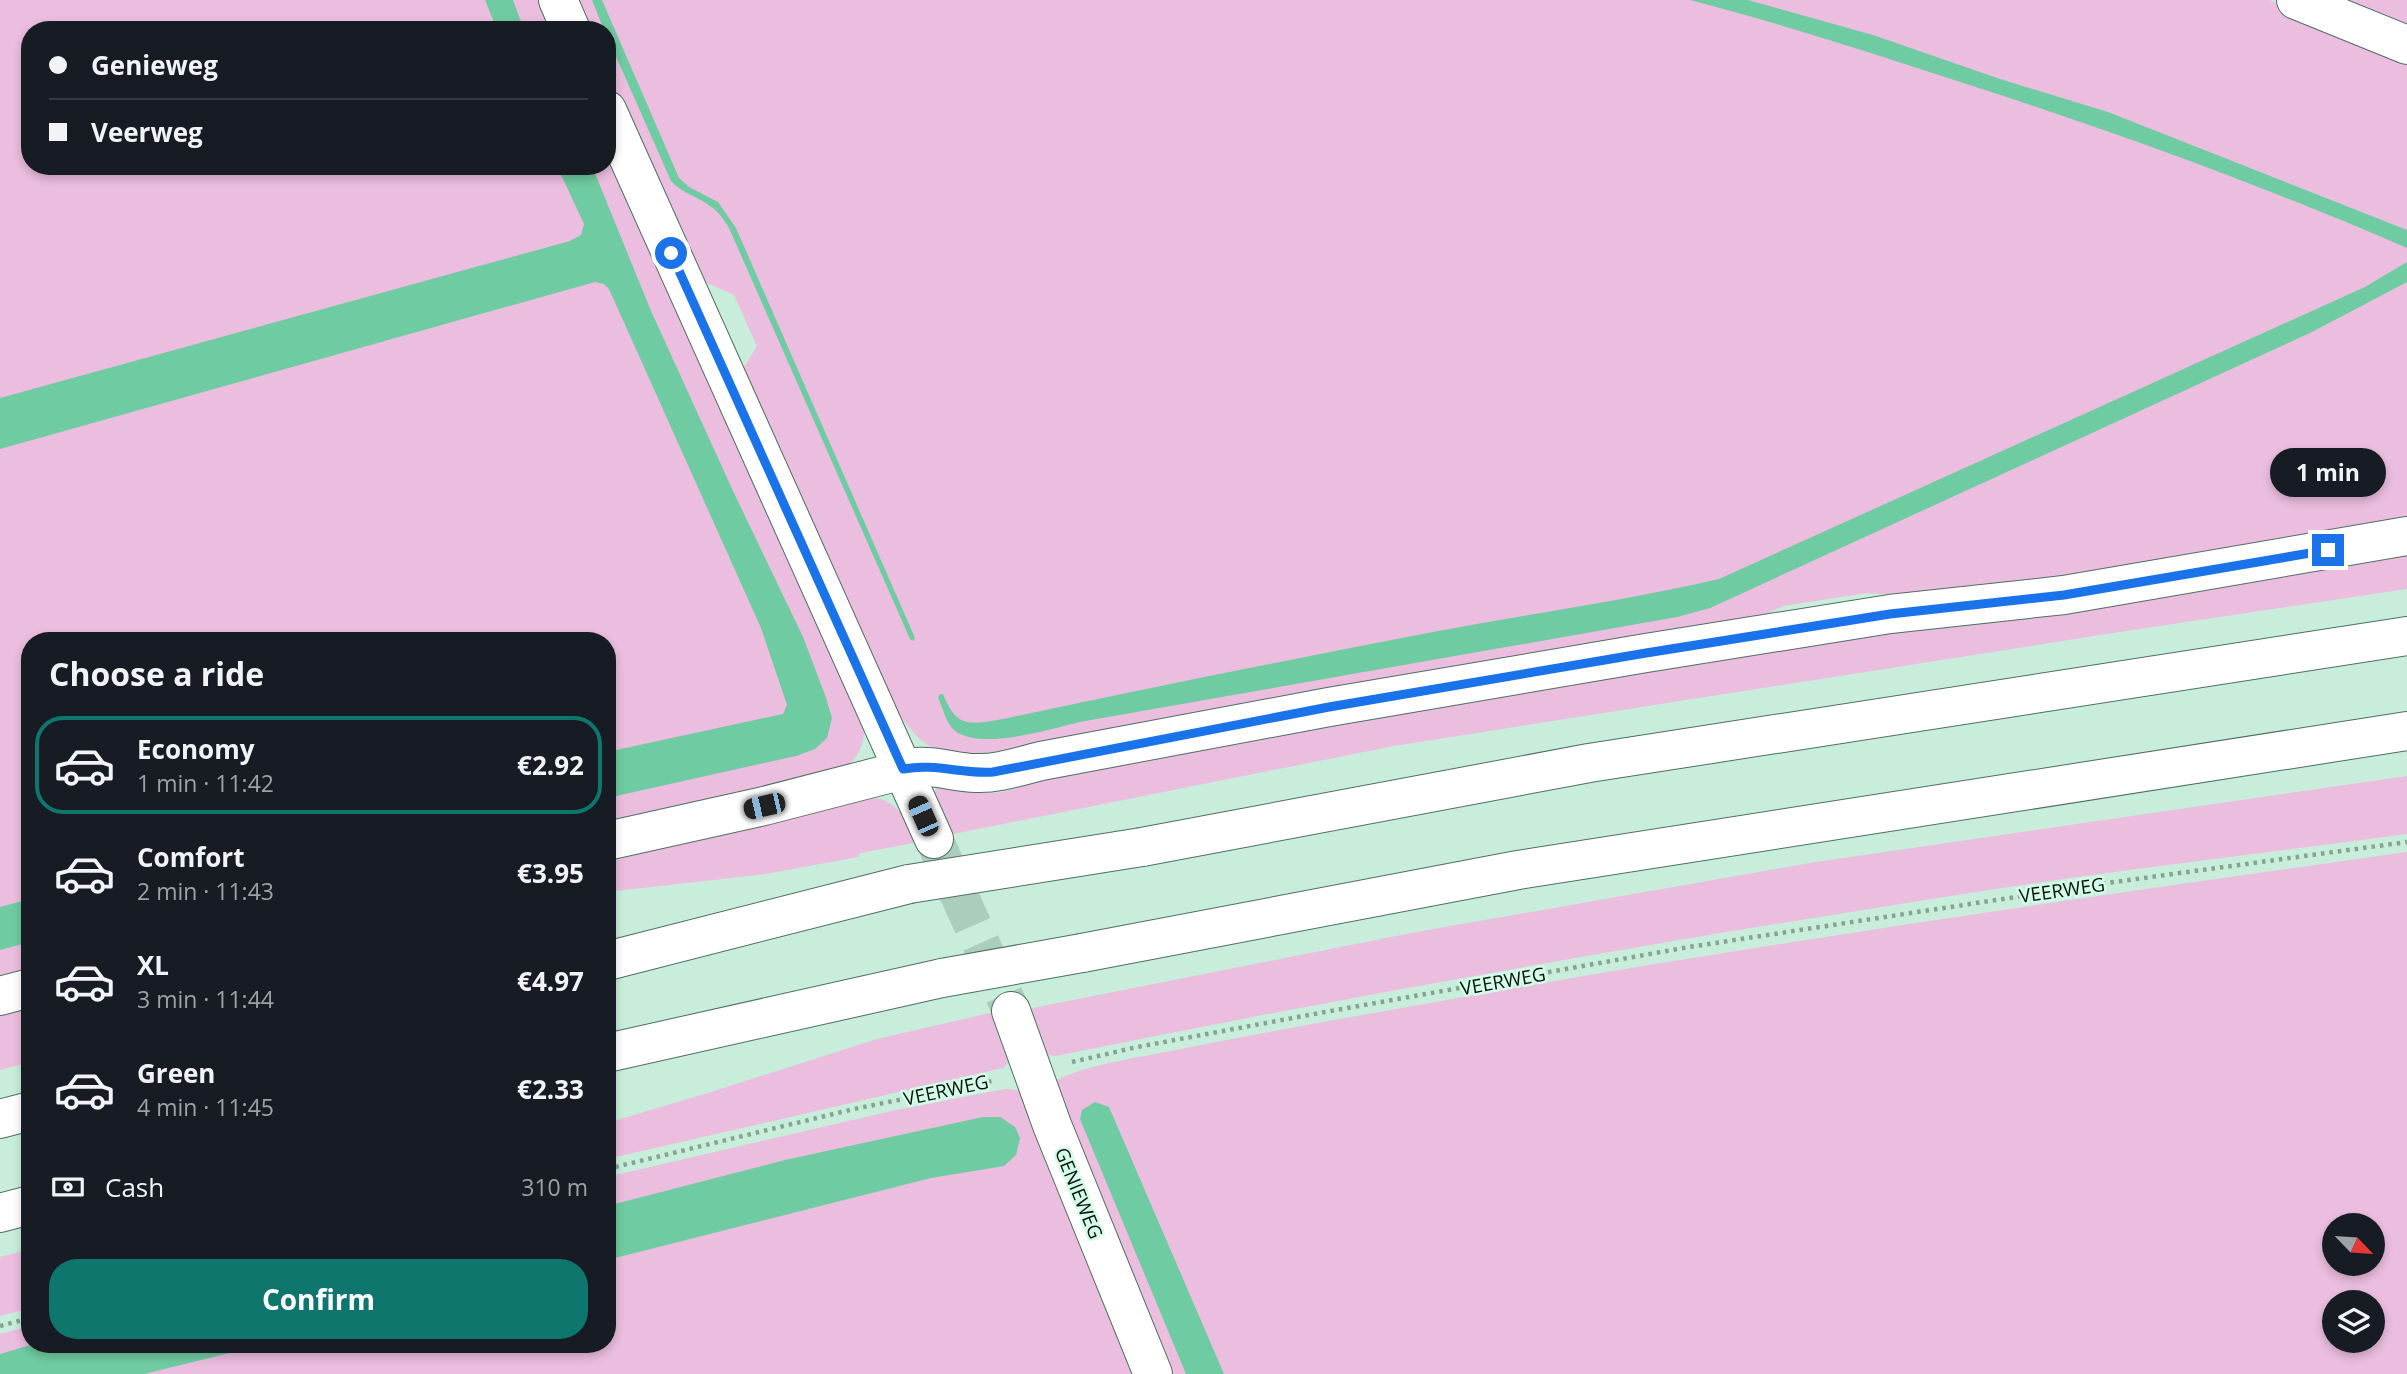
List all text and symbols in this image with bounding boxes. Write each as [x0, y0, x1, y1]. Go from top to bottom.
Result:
text: Genieweg [91, 47, 218, 83]
text: Veerweg [91, 114, 203, 150]
route start [655, 237, 687, 269]
callout: 1 min [2270, 448, 2386, 498]
text: 1 min [2296, 456, 2360, 488]
route end [2312, 534, 2344, 566]
text: Choose a ride [49, 652, 264, 695]
text: Economy [137, 731, 255, 767]
icon: car [53, 734, 116, 797]
text: €2.92 [517, 747, 584, 783]
text: 1 min · 11:42 [137, 767, 274, 799]
car [742, 791, 787, 821]
car [905, 793, 942, 839]
text: Comfort [137, 839, 244, 875]
icon: car [53, 842, 116, 905]
text: €3.95 [517, 855, 584, 891]
street label: VEERWEG [2018, 871, 2106, 909]
text: 2 min · 11:43 [137, 875, 274, 907]
text: XL [137, 947, 169, 983]
icon: car [53, 950, 116, 1013]
street label: VEERWEG [1458, 961, 1548, 1001]
text: €4.97 [517, 963, 584, 999]
text: 3 min · 11:44 [137, 983, 274, 1015]
text: Green [137, 1055, 215, 1091]
icon: car [53, 1058, 116, 1121]
street label: VEERWEG [901, 1068, 991, 1112]
text: €2.33 [517, 1071, 584, 1107]
text: 4 min · 11:45 [137, 1091, 274, 1123]
street label: GENIEWEG [1049, 1143, 1109, 1243]
icon: cash [49, 1168, 87, 1206]
text: Cash [105, 1169, 164, 1205]
text: 310 m [521, 1171, 588, 1203]
north arrow [2322, 1213, 2385, 1276]
map controls [2322, 1213, 2385, 1353]
button: Confirm [49, 1259, 588, 1339]
button: layers [2322, 1290, 2385, 1353]

